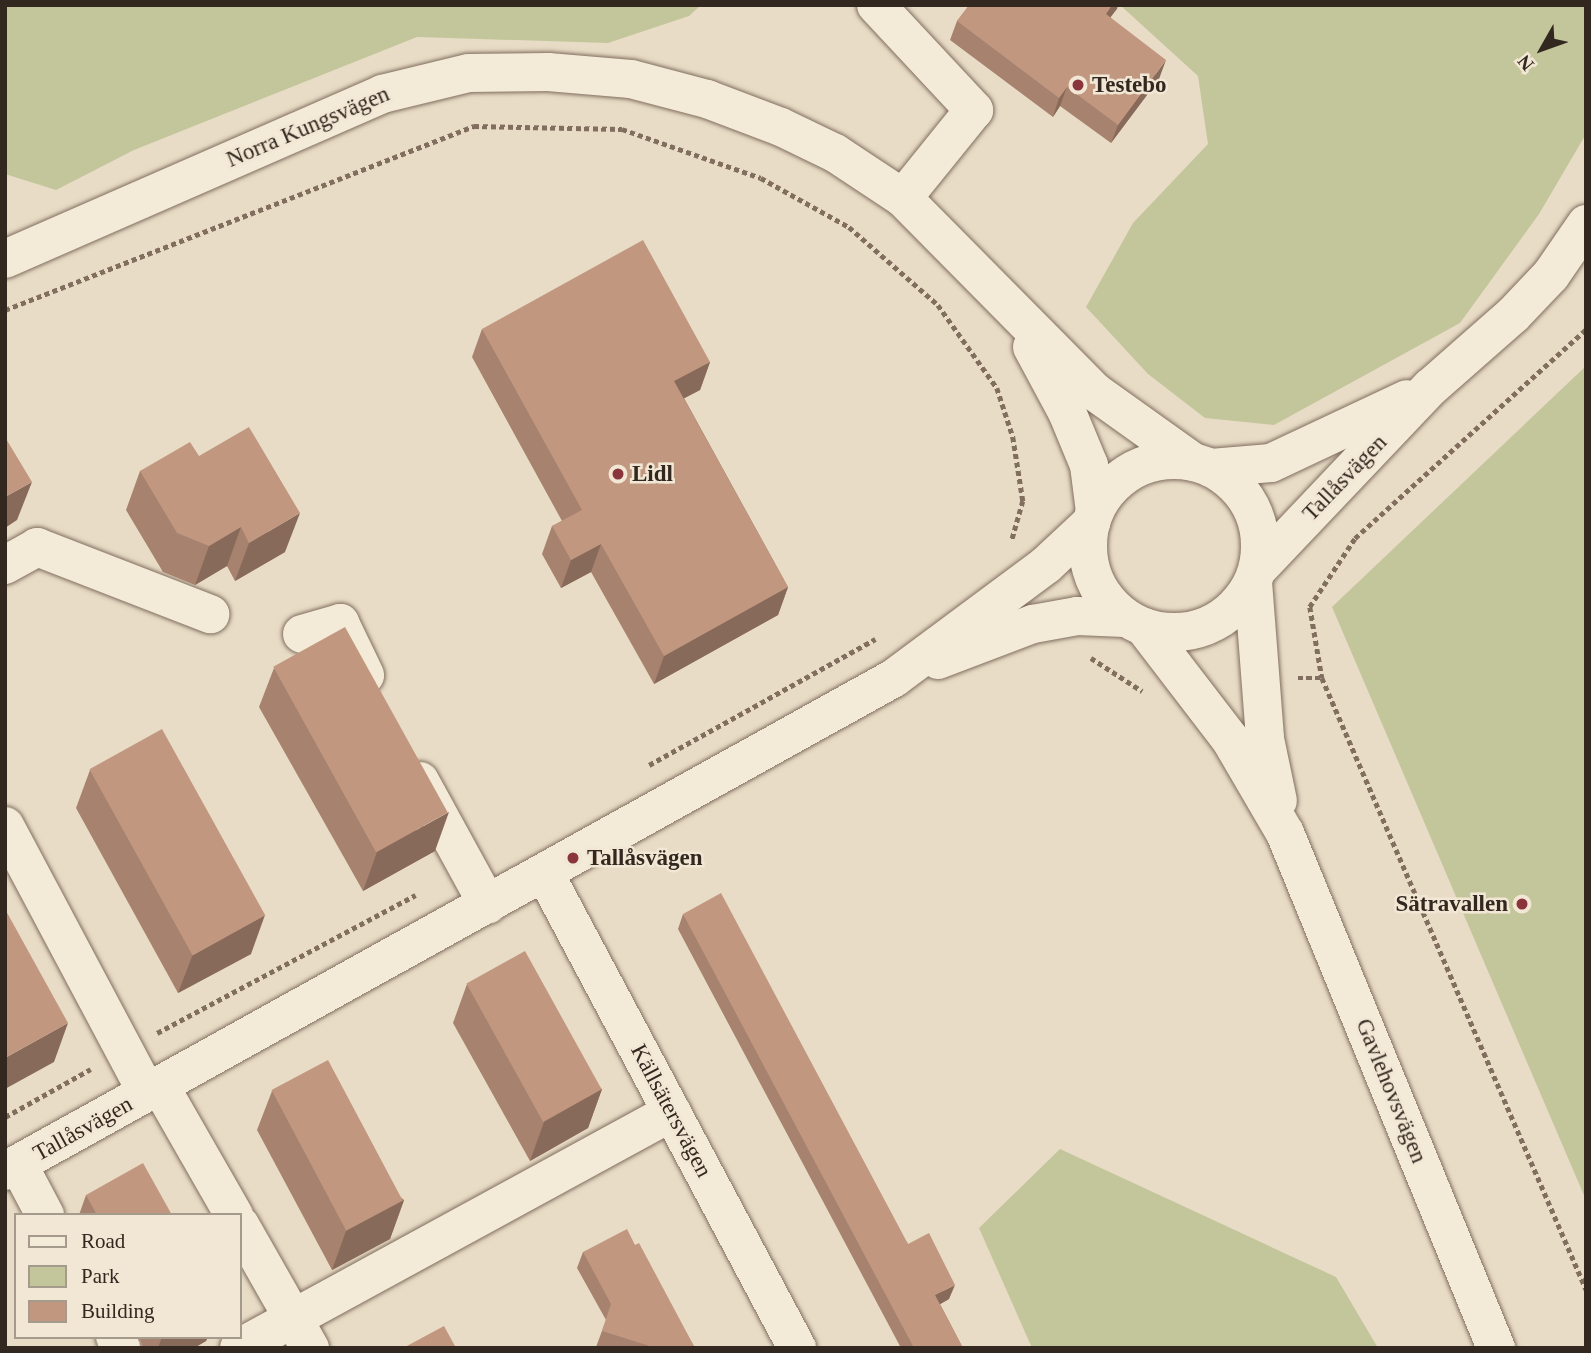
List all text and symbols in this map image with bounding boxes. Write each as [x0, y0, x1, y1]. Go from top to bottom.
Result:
north arrow [1507, 14, 1577, 84]
text: N [1513, 51, 1538, 75]
place label: Testebo [1092, 71, 1167, 99]
marker: Testebo [1070, 77, 1086, 93]
street label: Norra Kungsvägen [222, 80, 394, 174]
street label: Tallåsvägen [1297, 429, 1393, 527]
place label: Lidl [632, 460, 673, 488]
marker: Lidl [610, 466, 626, 482]
place label: Tallåsvägen [587, 844, 702, 872]
marker: Tallåsvägen [565, 850, 581, 866]
place label: Sätravallen [1396, 890, 1508, 918]
marker: Sätravallen [1514, 896, 1530, 912]
street label: Gavlehovsvägen [1349, 1015, 1433, 1167]
street label: Källsätersvägen [624, 1040, 718, 1182]
street label: Tallåsvägen [28, 1090, 138, 1168]
legend [14, 1213, 242, 1339]
text: Road [81, 1229, 125, 1253]
text: Park [81, 1264, 120, 1288]
text: Building [81, 1299, 155, 1323]

